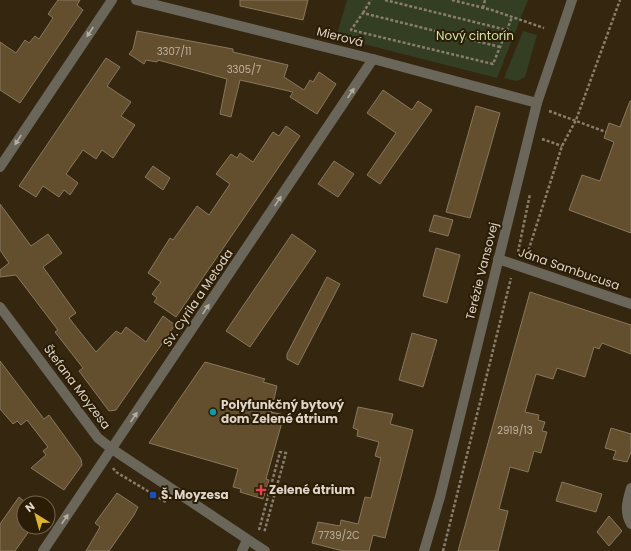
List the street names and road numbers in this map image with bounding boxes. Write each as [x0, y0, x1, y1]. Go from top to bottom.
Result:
street label: Mierová [315, 22, 365, 51]
street label: Terézie Vansovej [461, 220, 502, 321]
street label: Jána Sambucusa [516, 243, 622, 294]
street label: Sv. Cyrila a Metoda [159, 245, 237, 350]
street label: Štefana Moyzesa [40, 341, 115, 433]

